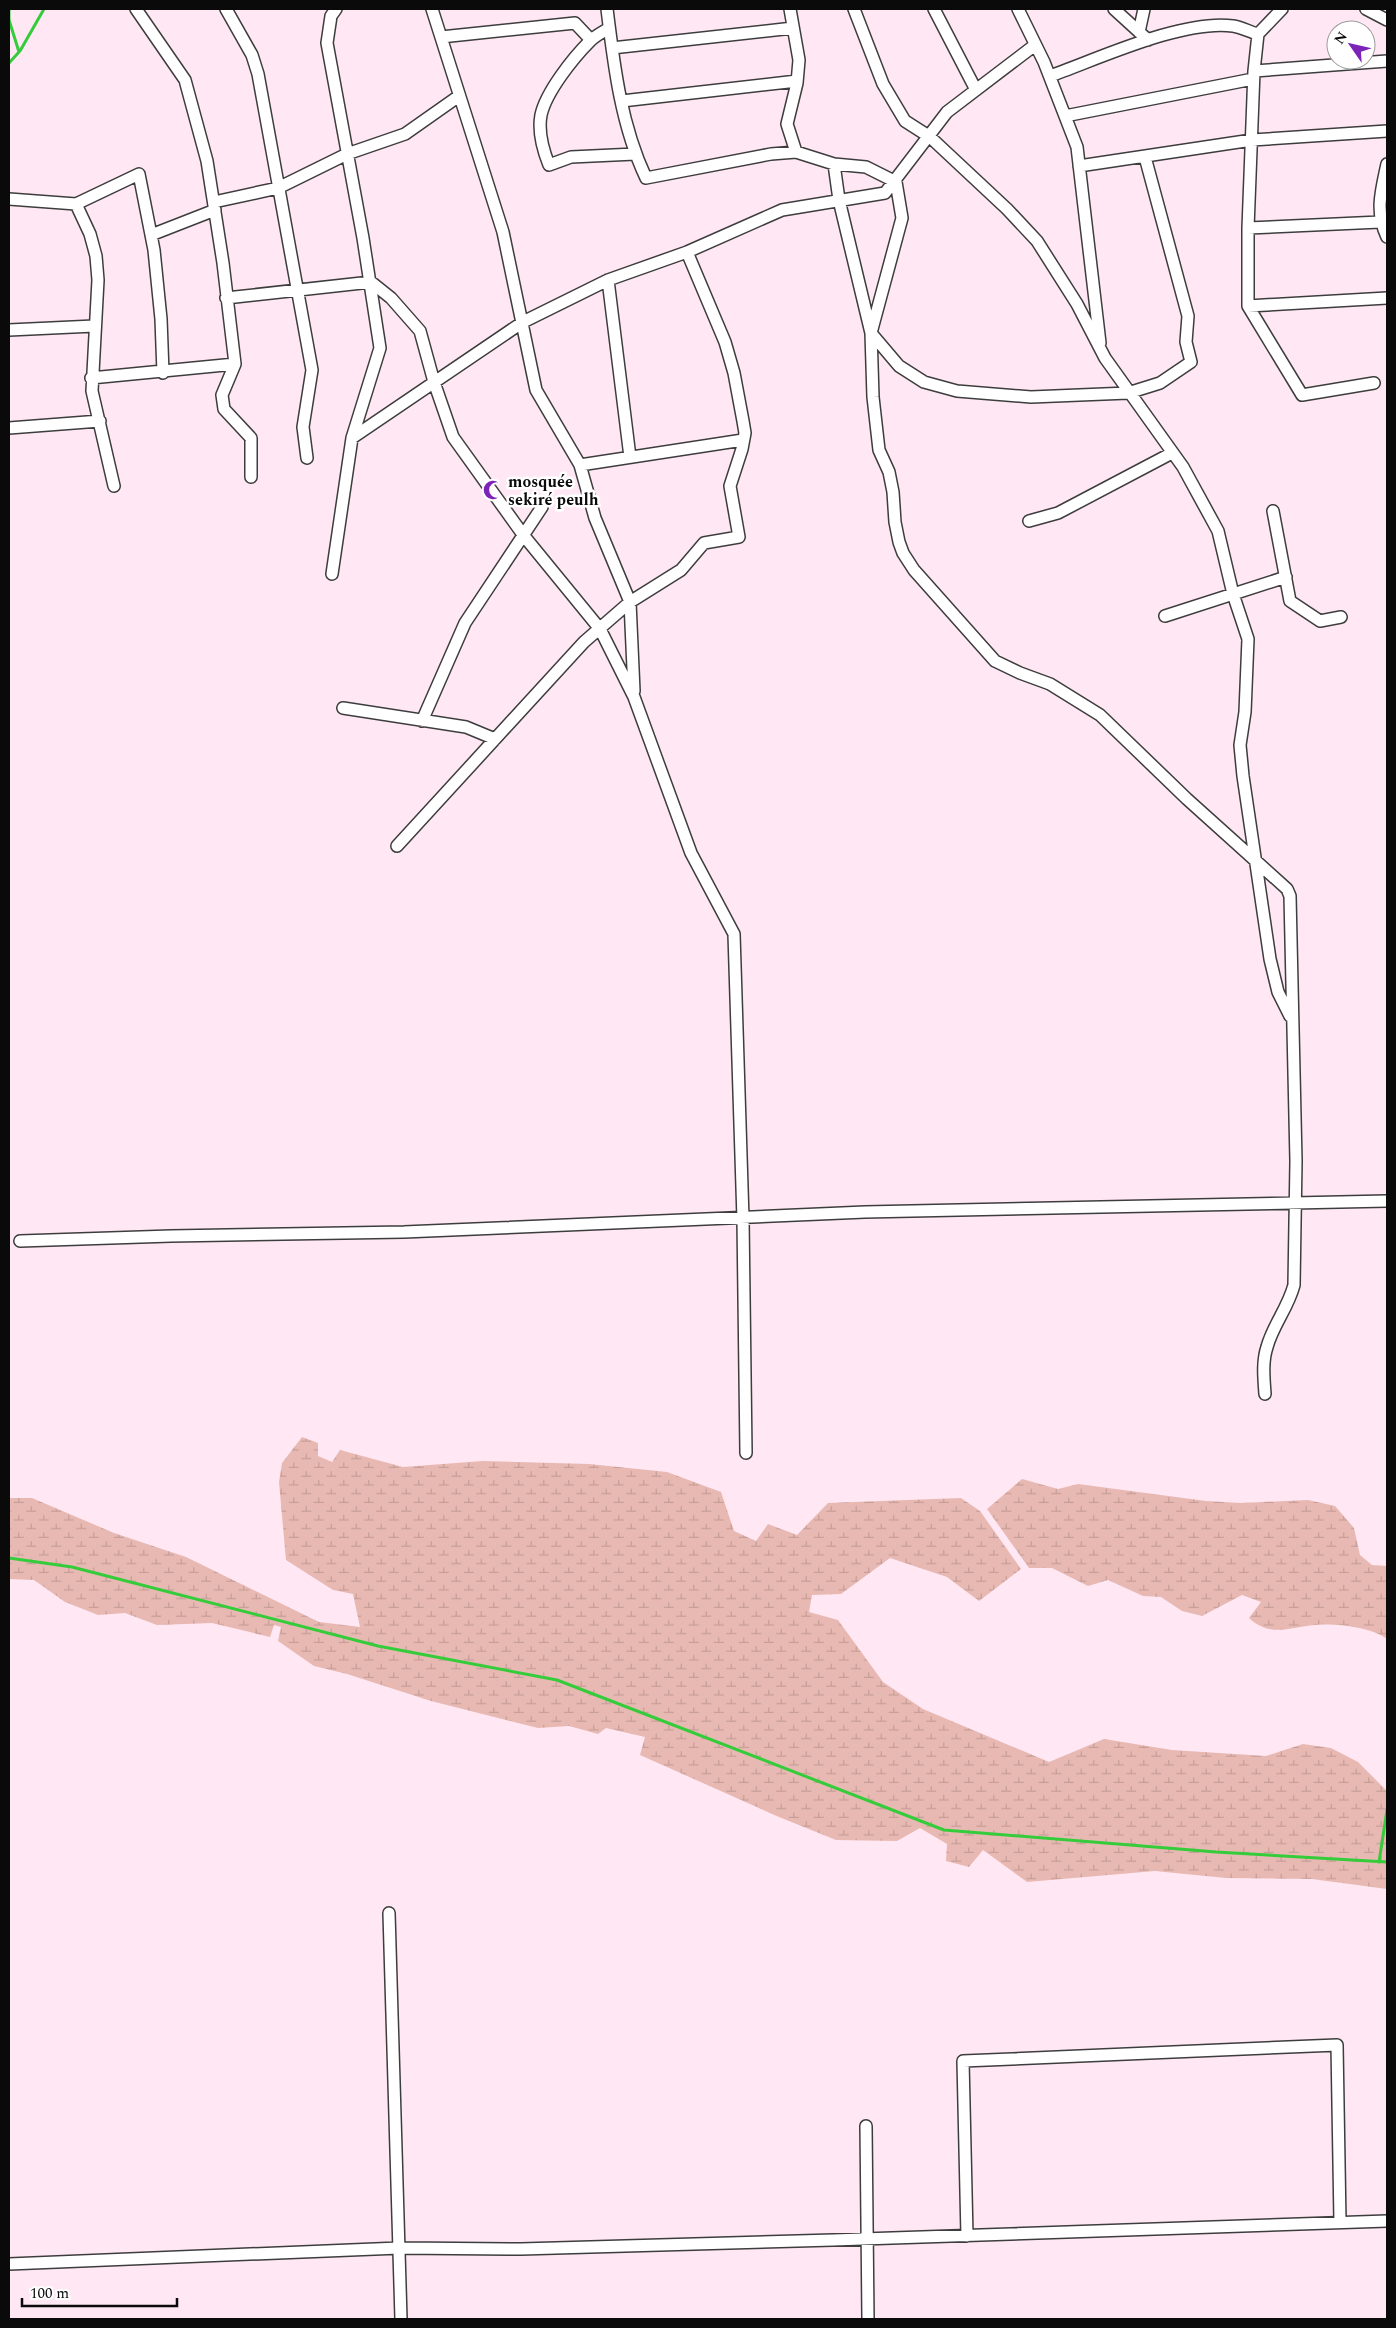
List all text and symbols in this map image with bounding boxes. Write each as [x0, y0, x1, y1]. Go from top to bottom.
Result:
north arrow [1326, 20, 1376, 70]
text: N [1329, 27, 1353, 49]
place label: mosquée sekiré peulh [508, 470, 599, 512]
mosque icon: mosquée sekiré peulh [482, 479, 504, 501]
scale bar [22, 2276, 178, 2308]
text: 100 m [30, 2282, 69, 2305]

